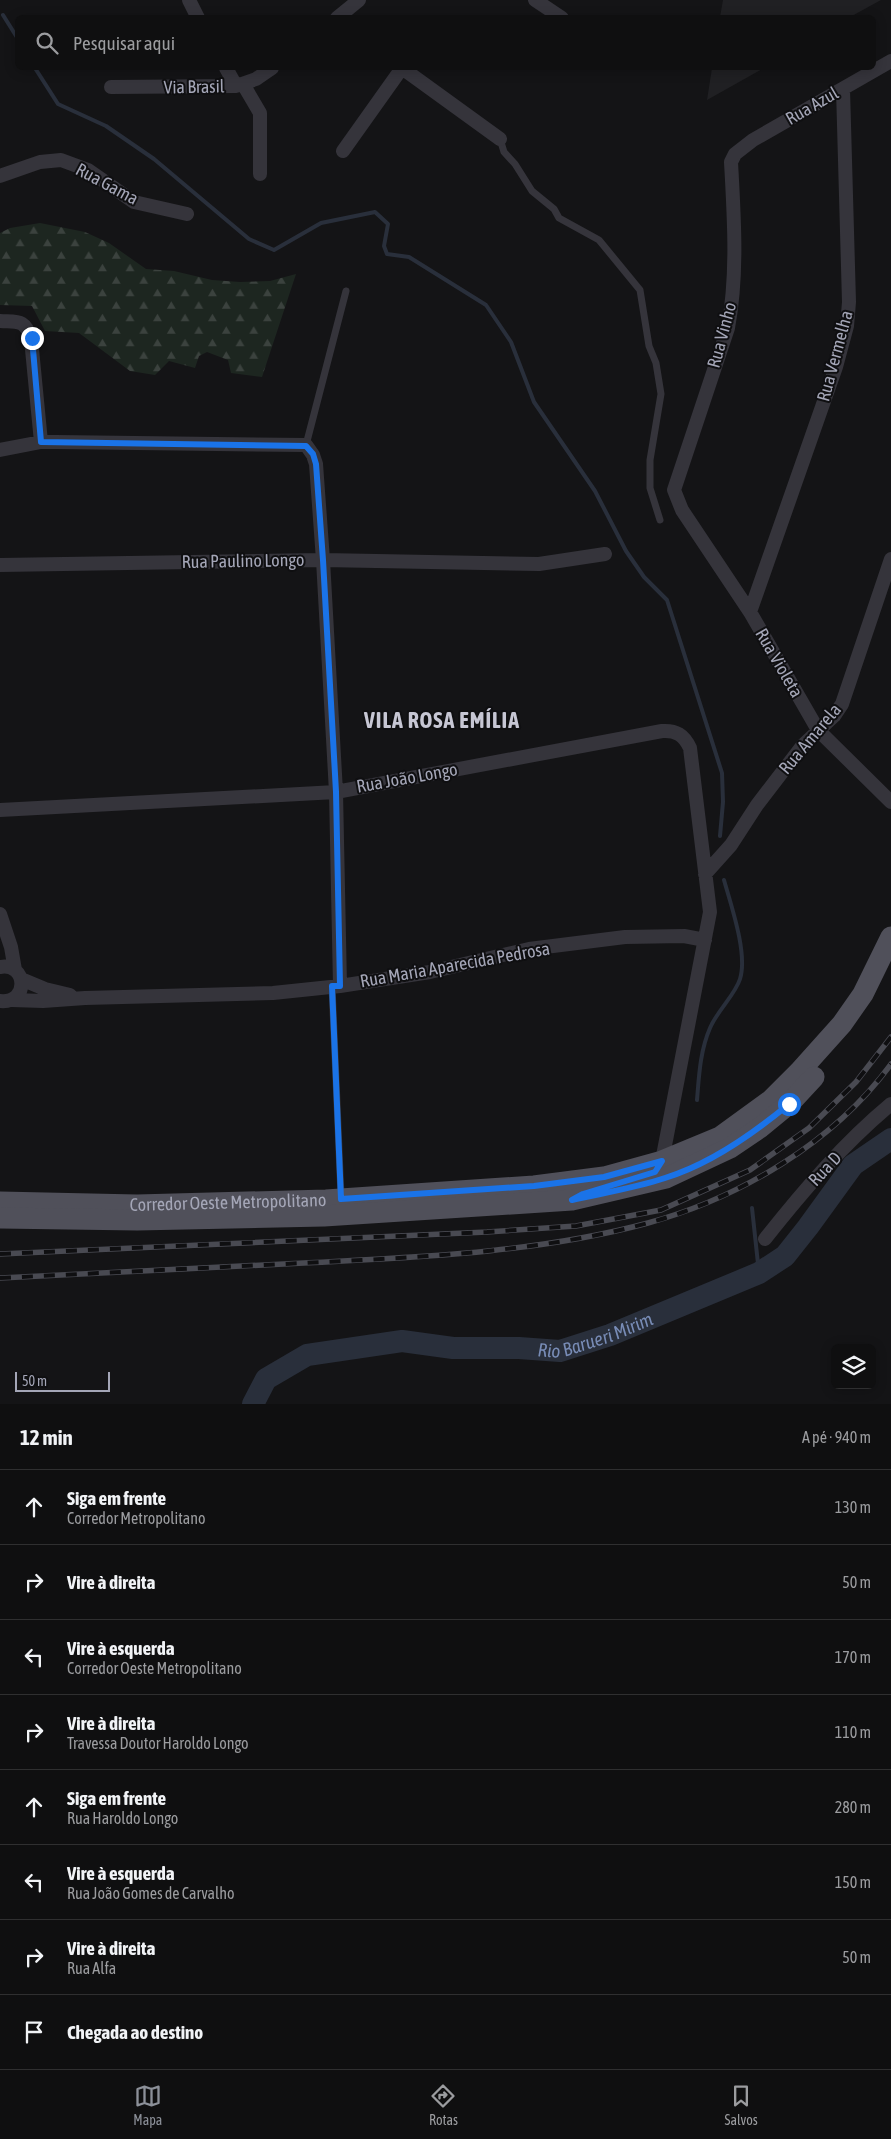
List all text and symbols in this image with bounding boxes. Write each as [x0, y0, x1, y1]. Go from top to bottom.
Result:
search box [15, 15, 876, 70]
icon: search [33, 29, 61, 57]
text: Pesquisar aqui [73, 32, 175, 54]
street label: Via Brasil [163, 75, 225, 98]
street label: Rua Azul [782, 82, 842, 129]
street label: Rua Gama [72, 158, 142, 209]
street label: Rua Vinho [703, 300, 740, 370]
street label: Rua Vermelha [812, 308, 857, 404]
route end [21, 327, 44, 350]
street label: Rua Paulino Longo [182, 549, 304, 572]
street label: Rua Violeta [751, 624, 808, 701]
street label: Rua Amarela [774, 699, 845, 778]
district label: VILA ROSA EMÍLIA [363, 707, 520, 733]
street label: Rua João Longo [355, 758, 459, 797]
street label: Rua Maria Aparecida Pedrosa [358, 937, 551, 992]
route start [778, 1093, 801, 1116]
street label: Rua D [804, 1147, 845, 1190]
street label: Corredor Oeste Metropolitano [129, 1189, 327, 1215]
water label: Rio Barueri Mirim [537, 1307, 656, 1362]
map controls [831, 1344, 876, 1389]
button: layers [831, 1344, 876, 1389]
scale bar [15, 1369, 110, 1392]
text: 50 m [22, 1373, 47, 1389]
text: 12 min [20, 1425, 73, 1449]
text: A pé · 940 m [802, 1428, 871, 1446]
text: Siga em frente [67, 1487, 166, 1509]
icon: ahead [20, 1493, 48, 1521]
text: 130 m [835, 1498, 871, 1516]
text: Corredor Metropolitano [67, 1509, 206, 1527]
icon: right [20, 1568, 48, 1596]
text: Vire à direita [67, 1571, 155, 1593]
text: 50 m [842, 1573, 871, 1591]
text: Vire à esquerda [67, 1637, 175, 1659]
icon: left [20, 1643, 48, 1671]
text: 170 m [835, 1648, 871, 1666]
text: Corredor Oeste Metropolitano [67, 1659, 242, 1677]
text: Vire à direita [67, 1712, 155, 1734]
icon: right [20, 1718, 48, 1746]
text: 110 m [835, 1723, 871, 1741]
text: Travessa Doutor Haroldo Longo [67, 1734, 249, 1752]
text: Siga em frente [67, 1787, 166, 1809]
icon: ahead [20, 1793, 48, 1821]
text: 280 m [835, 1798, 871, 1816]
text: Rua Haroldo Longo [67, 1809, 178, 1827]
text: Vire à esquerda [67, 1862, 175, 1884]
icon: left [20, 1868, 48, 1896]
text: 150 m [835, 1873, 871, 1891]
text: Rua João Gomes de Carvalho [67, 1884, 235, 1902]
text: Vire à direita [67, 1937, 155, 1959]
icon: right [20, 1943, 48, 1971]
text: 50 m [842, 1948, 871, 1966]
text: Rua Alfa [67, 1959, 116, 1977]
icon: arrive [20, 2018, 48, 2046]
text: Chegada ao destino [67, 2021, 203, 2043]
tab: Mapa [133, 2082, 162, 2128]
tab: Rotas [429, 2082, 458, 2128]
tab: Salvos [725, 2082, 758, 2128]

